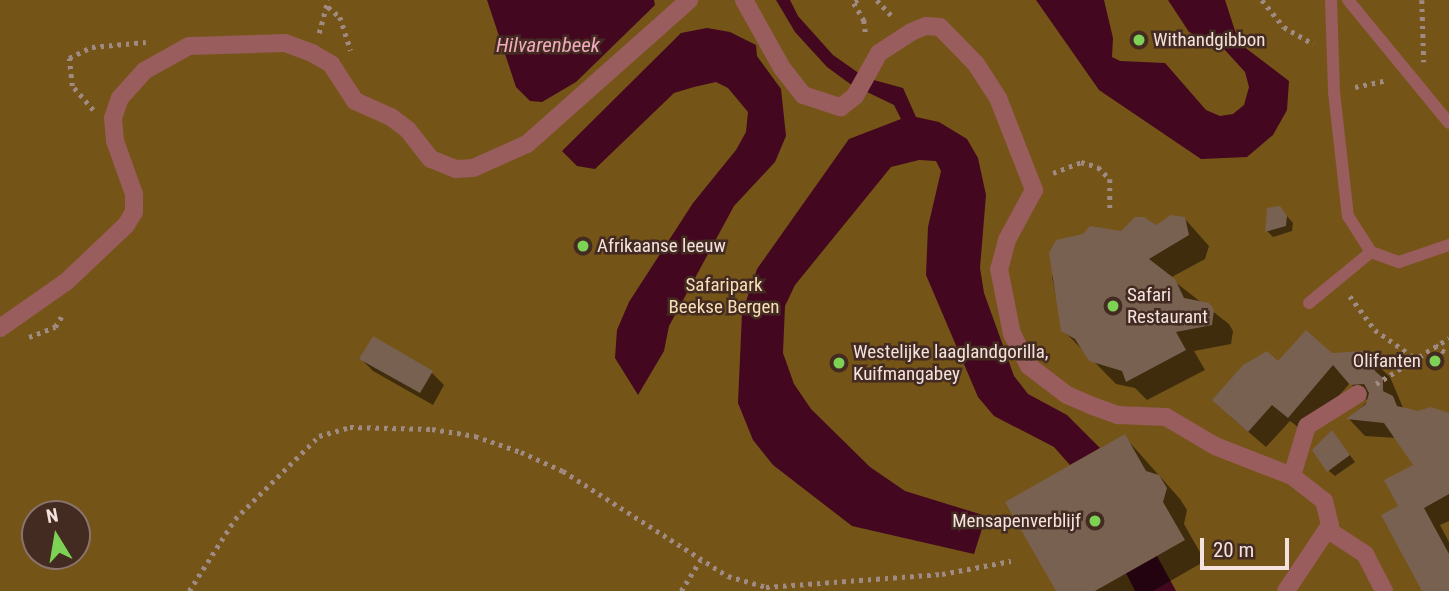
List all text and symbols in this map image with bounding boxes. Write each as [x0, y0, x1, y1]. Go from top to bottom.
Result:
place label: Withandgibbon [1153, 29, 1266, 51]
water label: Hilvarenbeek [496, 32, 600, 58]
marker: Withandgibbon [1131, 32, 1147, 48]
place label: Afrikaanse leeuw [597, 235, 726, 257]
marker: Afrikaanse leeuw [575, 238, 591, 254]
park label: Safaripark Beekse Bergen [668, 274, 780, 318]
place label: Safari Restaurant [1127, 284, 1208, 328]
marker: Safari Restaurant [1105, 298, 1121, 314]
place label: Westelijke laaglandgorilla, Kuifmangabey [853, 341, 1049, 385]
place label: Olifanten [1353, 350, 1421, 372]
marker: Olifanten [1427, 353, 1443, 369]
marker: Westelijke laaglandgorilla, Kuifmangabey [831, 355, 847, 371]
north arrow [21, 500, 91, 570]
text: N [44, 503, 60, 528]
place label: Mensapenverblijf [952, 510, 1081, 532]
marker: Mensapenverblijf [1087, 513, 1103, 529]
scale bar [1204, 524, 1293, 568]
text: 20 m [1213, 538, 1254, 562]

